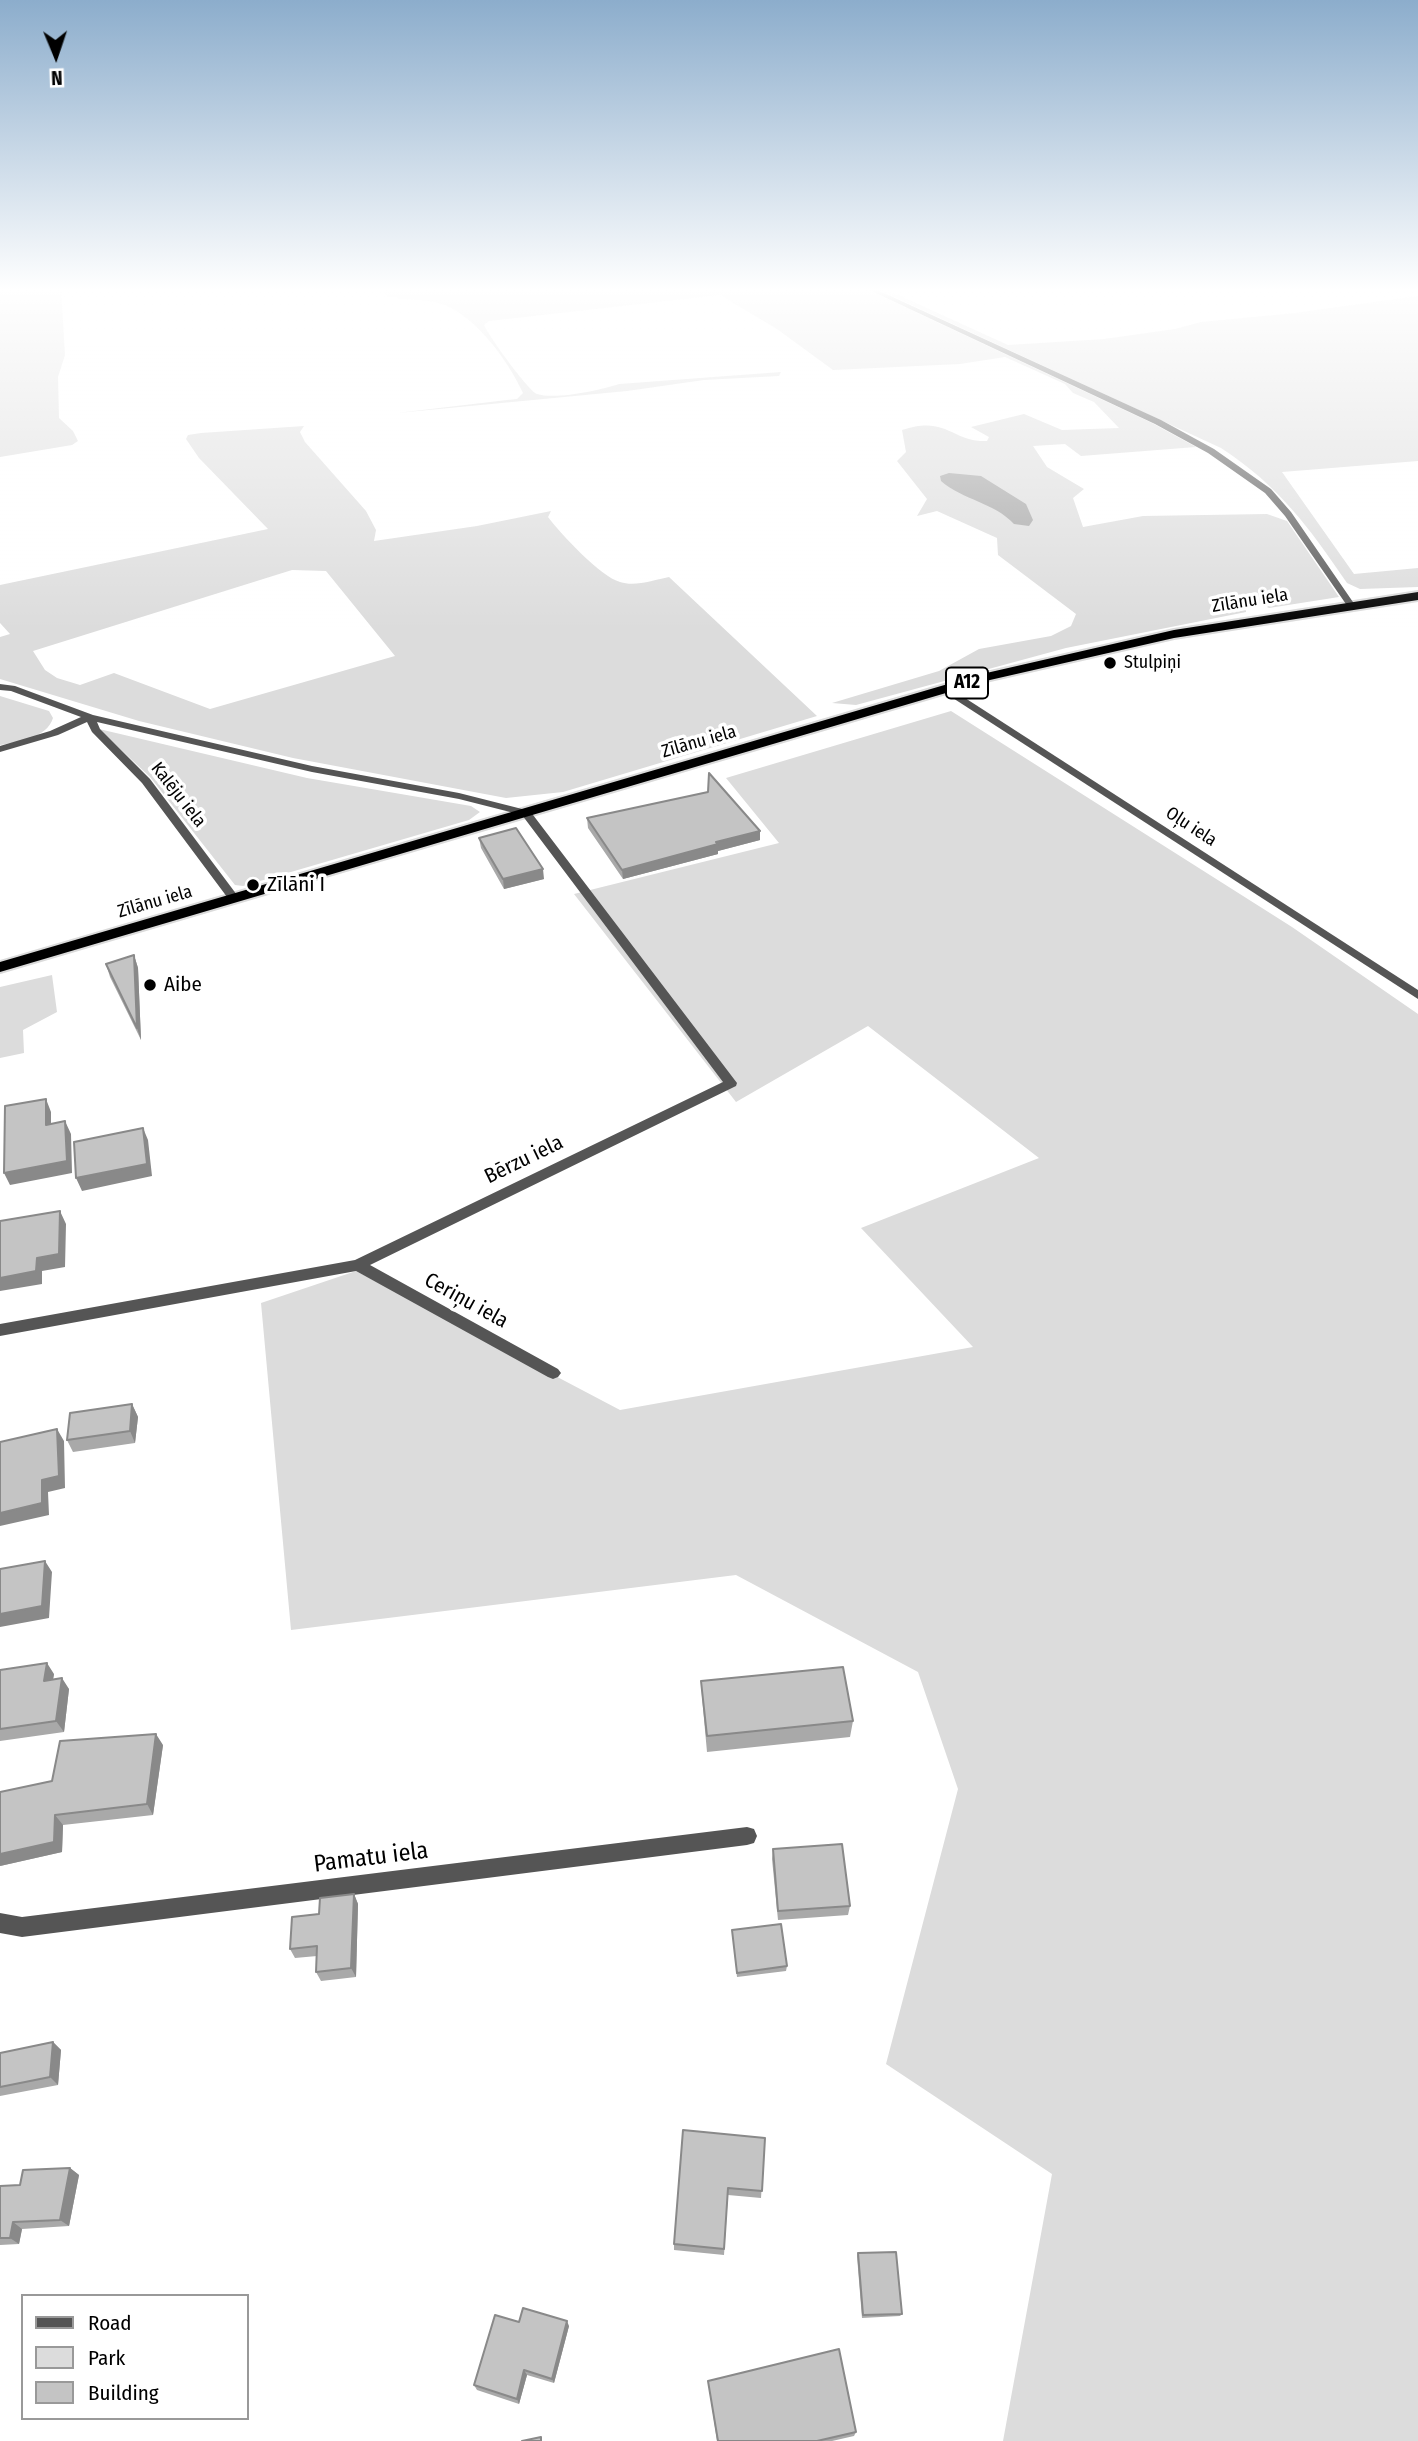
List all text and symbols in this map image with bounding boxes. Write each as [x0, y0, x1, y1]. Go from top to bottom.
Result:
north arrow [21, 21, 91, 91]
text: N [51, 66, 63, 89]
street label: Zīlānu iela [1210, 584, 1290, 618]
place label: Stulpiņi [1124, 652, 1181, 674]
marker: Stulpiņi [1102, 655, 1118, 671]
road number: A12 [946, 668, 988, 698]
street label: Zīlānu iela [659, 721, 739, 763]
street label: Kalēju iela [146, 758, 210, 832]
street label: Oļu iela [1161, 803, 1221, 851]
place label: Zīlāni I [267, 872, 325, 898]
marker: Zīlāni I [245, 877, 261, 893]
street label: Zīlānu iela [115, 881, 195, 923]
place label: Aibe [164, 972, 202, 998]
marker: Aibe [142, 977, 158, 993]
street label: Bērzu iela [481, 1130, 567, 1190]
street label: Ceriņu iela [420, 1268, 512, 1334]
street label: Pamatu iela [312, 1837, 430, 1879]
legend [21, 2294, 248, 2420]
text: Road [88, 2310, 132, 2336]
text: Park [88, 2345, 125, 2371]
text: Building [88, 2380, 159, 2406]

